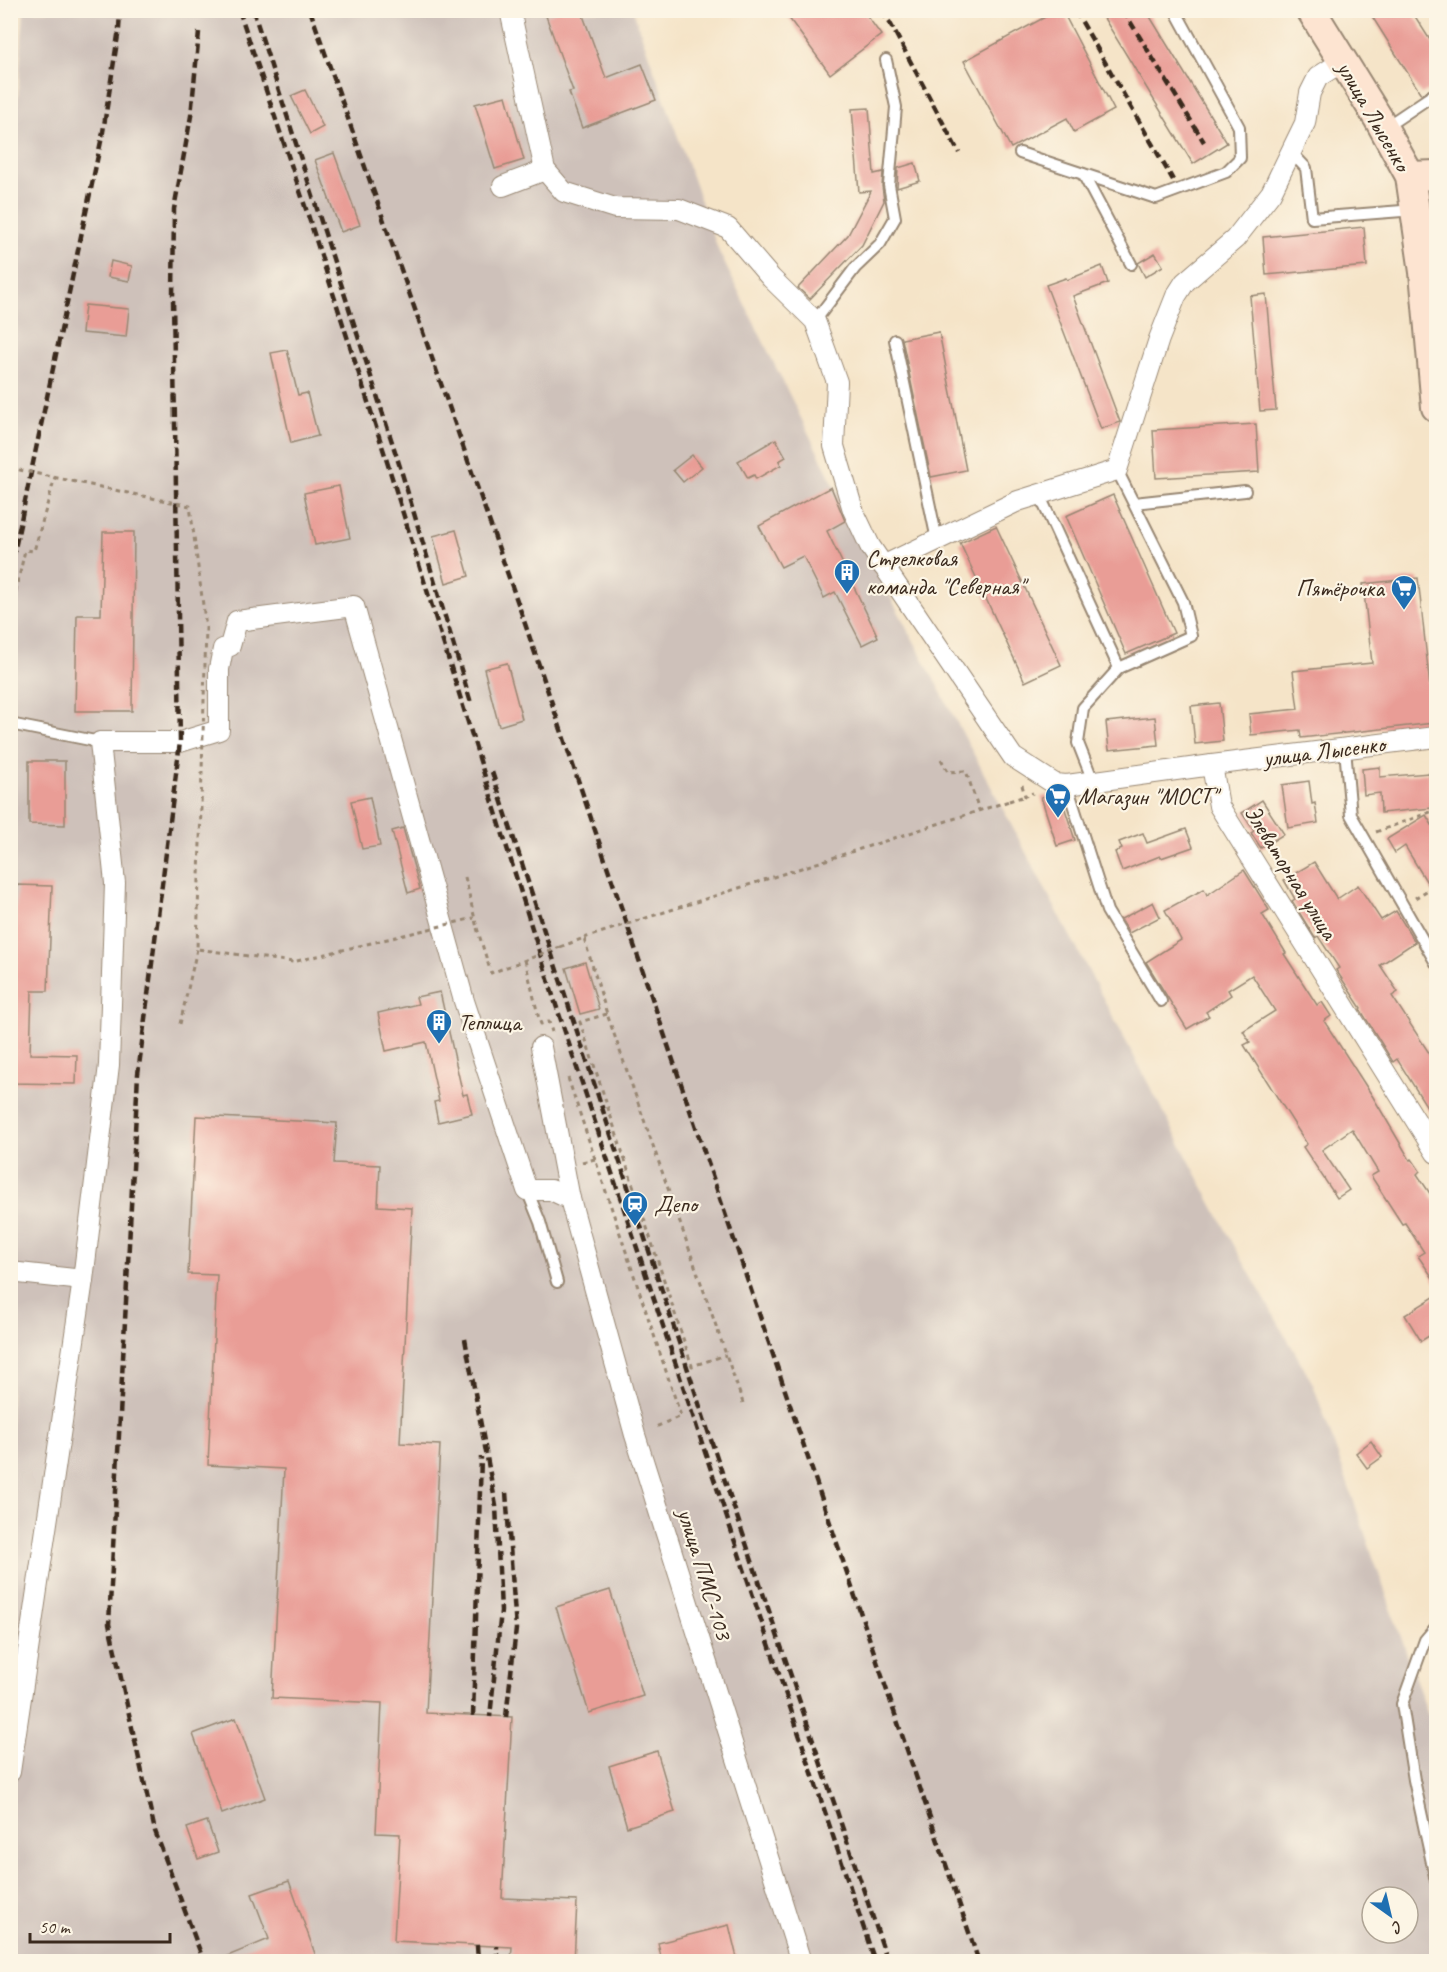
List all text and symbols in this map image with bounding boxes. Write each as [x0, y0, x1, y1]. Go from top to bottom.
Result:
street label: улица Лысенко [1329, 54, 1419, 179]
place label: Стрелковая команда "Северная" [866, 543, 1030, 601]
building icon: Стрелковая команда "Северная" [832, 557, 862, 595]
place label: Пятёрочка [1296, 573, 1385, 603]
supermarket icon: Пятёрочка [1389, 573, 1419, 611]
street label: улица Лысенко [1260, 728, 1389, 774]
supermarket icon: Магазин "МОСТ" [1043, 781, 1073, 819]
place label: Магазин "МОСТ" [1078, 781, 1222, 811]
street label: Элеваторная улица [1238, 799, 1345, 946]
building icon: Теплица [424, 1007, 454, 1045]
place label: Теплица [458, 1007, 523, 1037]
station icon: Депо [620, 1189, 650, 1227]
place label: Депо [654, 1189, 700, 1219]
street label: улица ПМС-103 [670, 1503, 740, 1645]
north arrow [1360, 1885, 1420, 1945]
scale bar [30, 1906, 170, 1944]
text: 50 m [39, 1916, 72, 1938]
text: С [1387, 1916, 1407, 1938]

